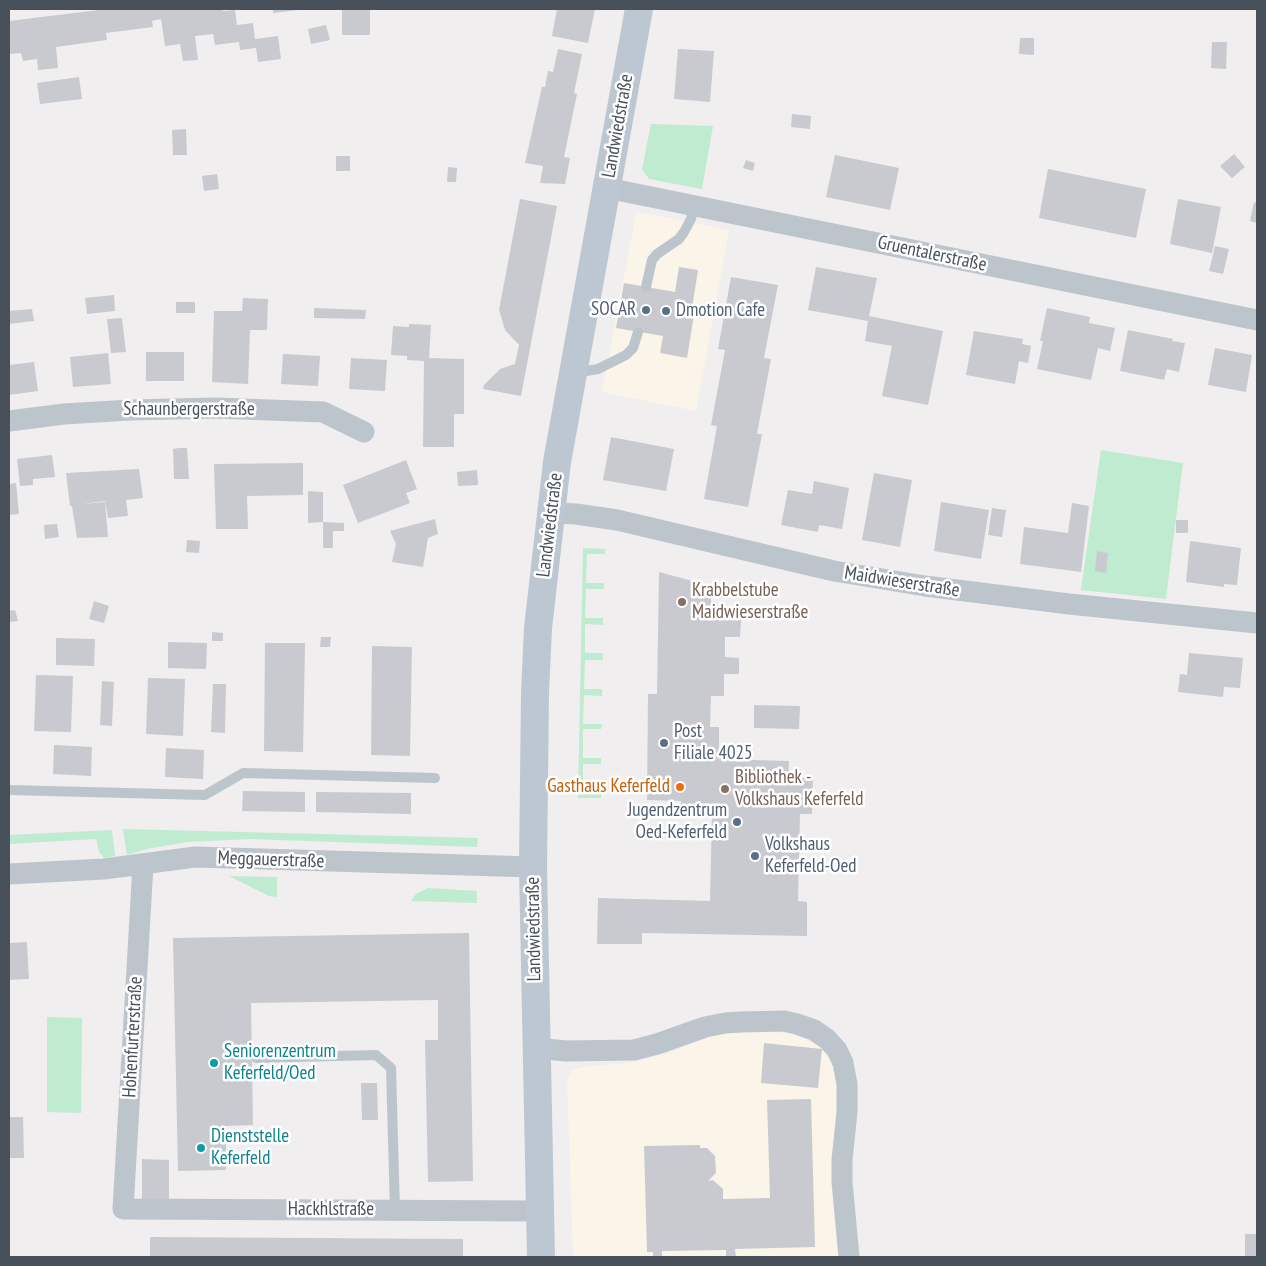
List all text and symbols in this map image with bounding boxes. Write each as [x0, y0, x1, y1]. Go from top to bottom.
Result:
street label: Landwiedstraße [598, 72, 638, 180]
street label: Gruentalerstraße [875, 231, 989, 277]
place label: SOCAR [591, 299, 636, 321]
place label: Dmotion Cafe [676, 300, 765, 322]
marker: SOCAR [640, 304, 652, 316]
marker: Dmotion Cafe [660, 305, 672, 317]
street label: Schaunbergerstraße [123, 399, 255, 421]
street label: Landwiedstraße [532, 472, 568, 578]
street label: Maidwieserstraße [843, 562, 961, 602]
place label: Krabbelstube Maidwieserstraße [692, 580, 808, 624]
marker: Krabbelstube Maidwieserstraße [676, 596, 688, 608]
place label: Post Filiale 4025 [674, 721, 753, 765]
marker: Post Filiale 4025 [658, 737, 670, 749]
place label: Bibliothek - Volkshaus Keferfeld [735, 767, 863, 811]
place label: Gasthaus Keferfeld [547, 776, 670, 798]
marker: Gasthaus Keferfeld [674, 781, 686, 793]
marker: Bibliothek - Volkshaus Keferfeld [719, 783, 731, 795]
place label: Jugendzentrum Oed-Keferfeld [628, 800, 727, 844]
marker: Jugendzentrum Oed-Keferfeld [731, 816, 743, 828]
place label: Volkshaus Keferfeld-Oed [765, 834, 857, 878]
street label: Meggauerstraße [217, 847, 325, 873]
marker: Volkshaus Keferfeld-Oed [749, 850, 761, 862]
street label: Landwiedstraße [522, 876, 546, 982]
street label: Hohenfurterstraße [118, 976, 148, 1098]
place label: Seniorenzentrum Keferfeld/Oed [224, 1041, 336, 1085]
marker: Seniorenzentrum Keferfeld/Oed [208, 1057, 220, 1069]
place label: Dienststelle Keferfeld [211, 1126, 289, 1170]
marker: Dienststelle Keferfeld [195, 1142, 207, 1154]
street label: Hackhlstraße [288, 1199, 374, 1221]

